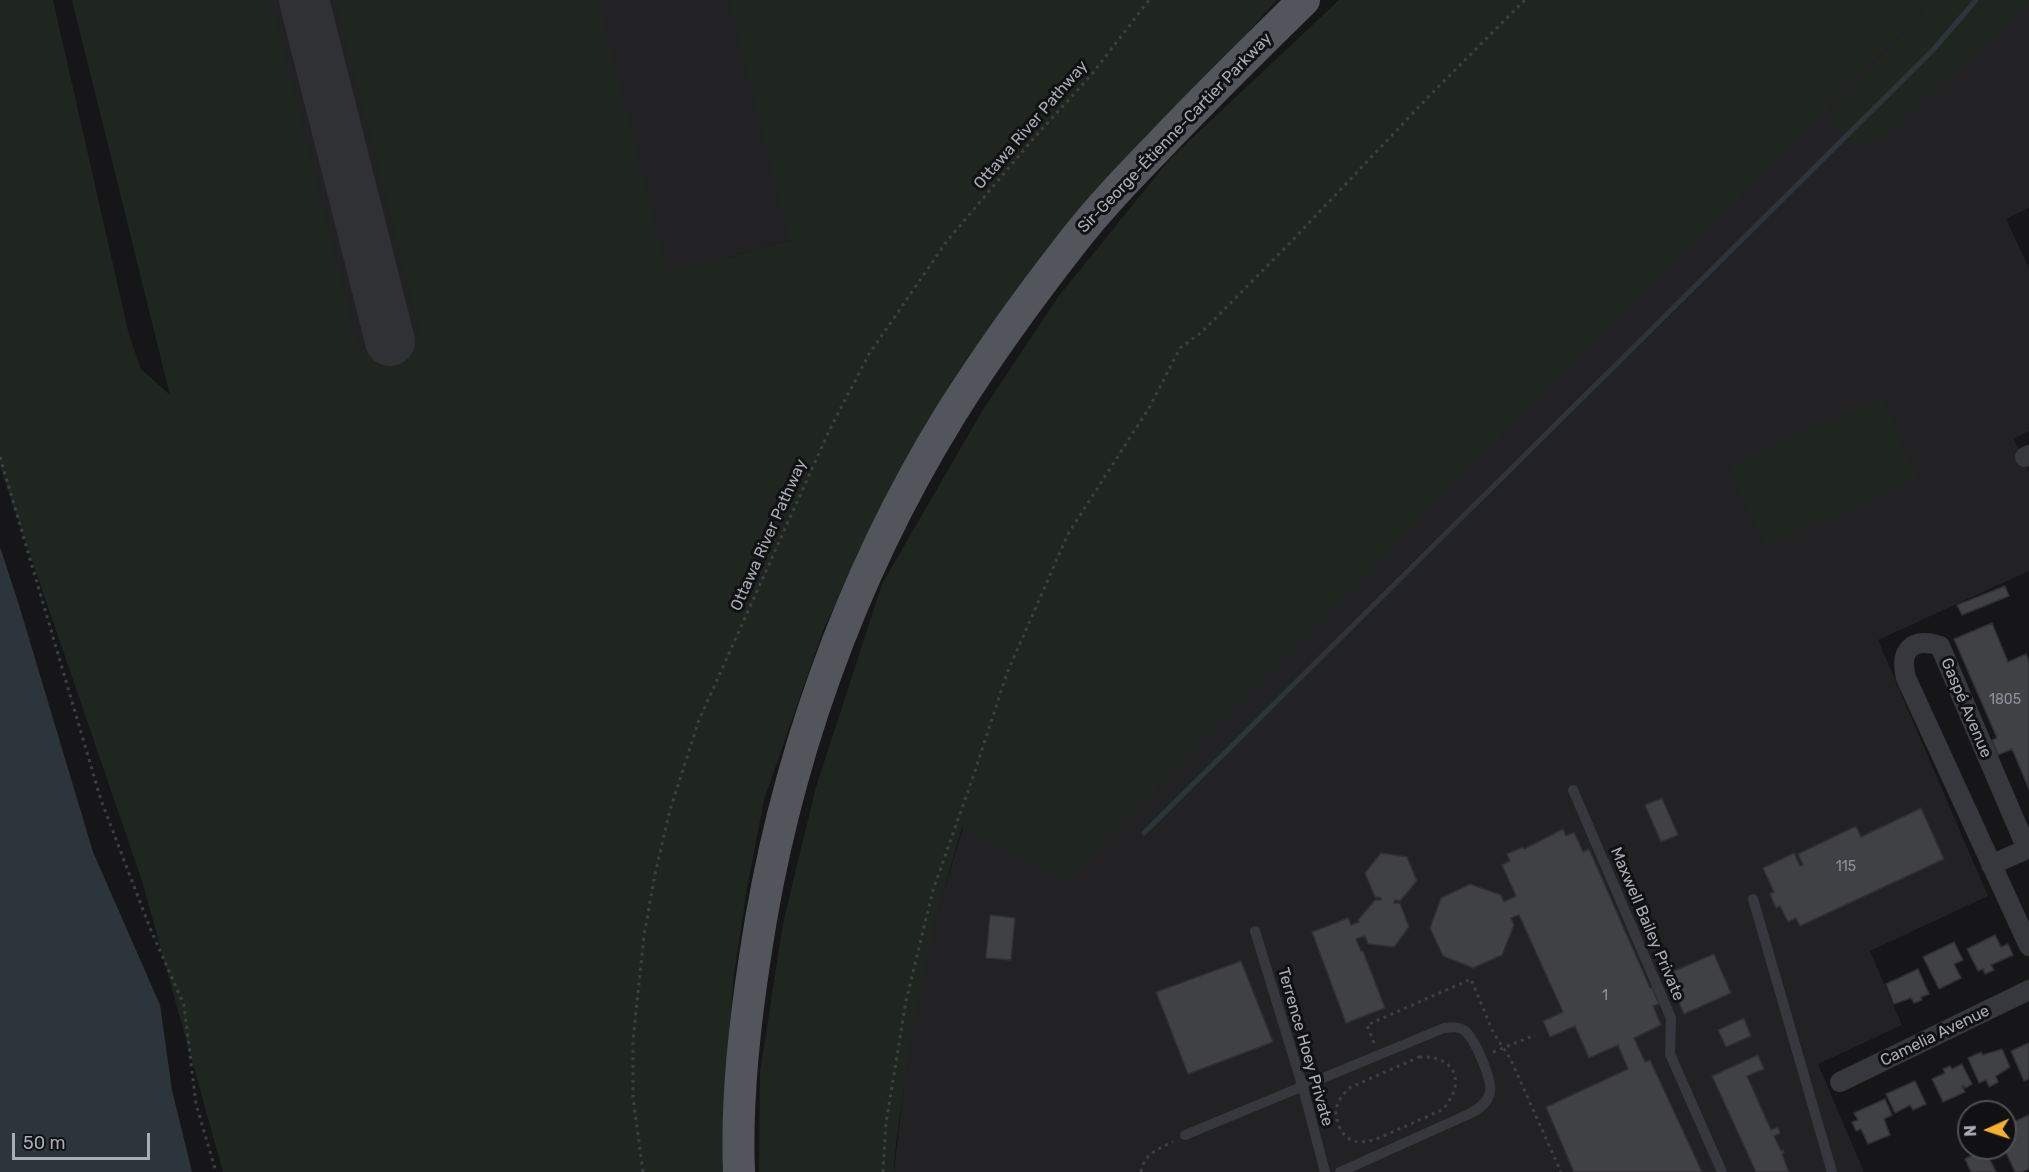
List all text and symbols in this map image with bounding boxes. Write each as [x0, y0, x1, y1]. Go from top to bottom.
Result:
street label: Sir-George-Étienne-Cartier Parkway [1074, 29, 1276, 237]
street label: Ottawa River Pathway [970, 57, 1092, 193]
street label: Ottawa River Pathway [727, 456, 811, 614]
street label: Gaspé Avenue [1936, 655, 1996, 761]
house number: 1805 [1989, 692, 2021, 708]
street label: Maxwell Bailey Private [1606, 844, 1688, 1004]
house number: 115 [1836, 859, 1856, 875]
street label: Terrence Hoey Private [1273, 966, 1337, 1128]
house number: 1 [1602, 988, 1608, 1004]
street label: Camelia Avenue [1877, 1001, 1993, 1071]
north arrow [1957, 1100, 2017, 1160]
scale bar [15, 1121, 153, 1159]
text: N [1961, 1125, 1980, 1137]
text: 50 m [23, 1132, 66, 1154]

